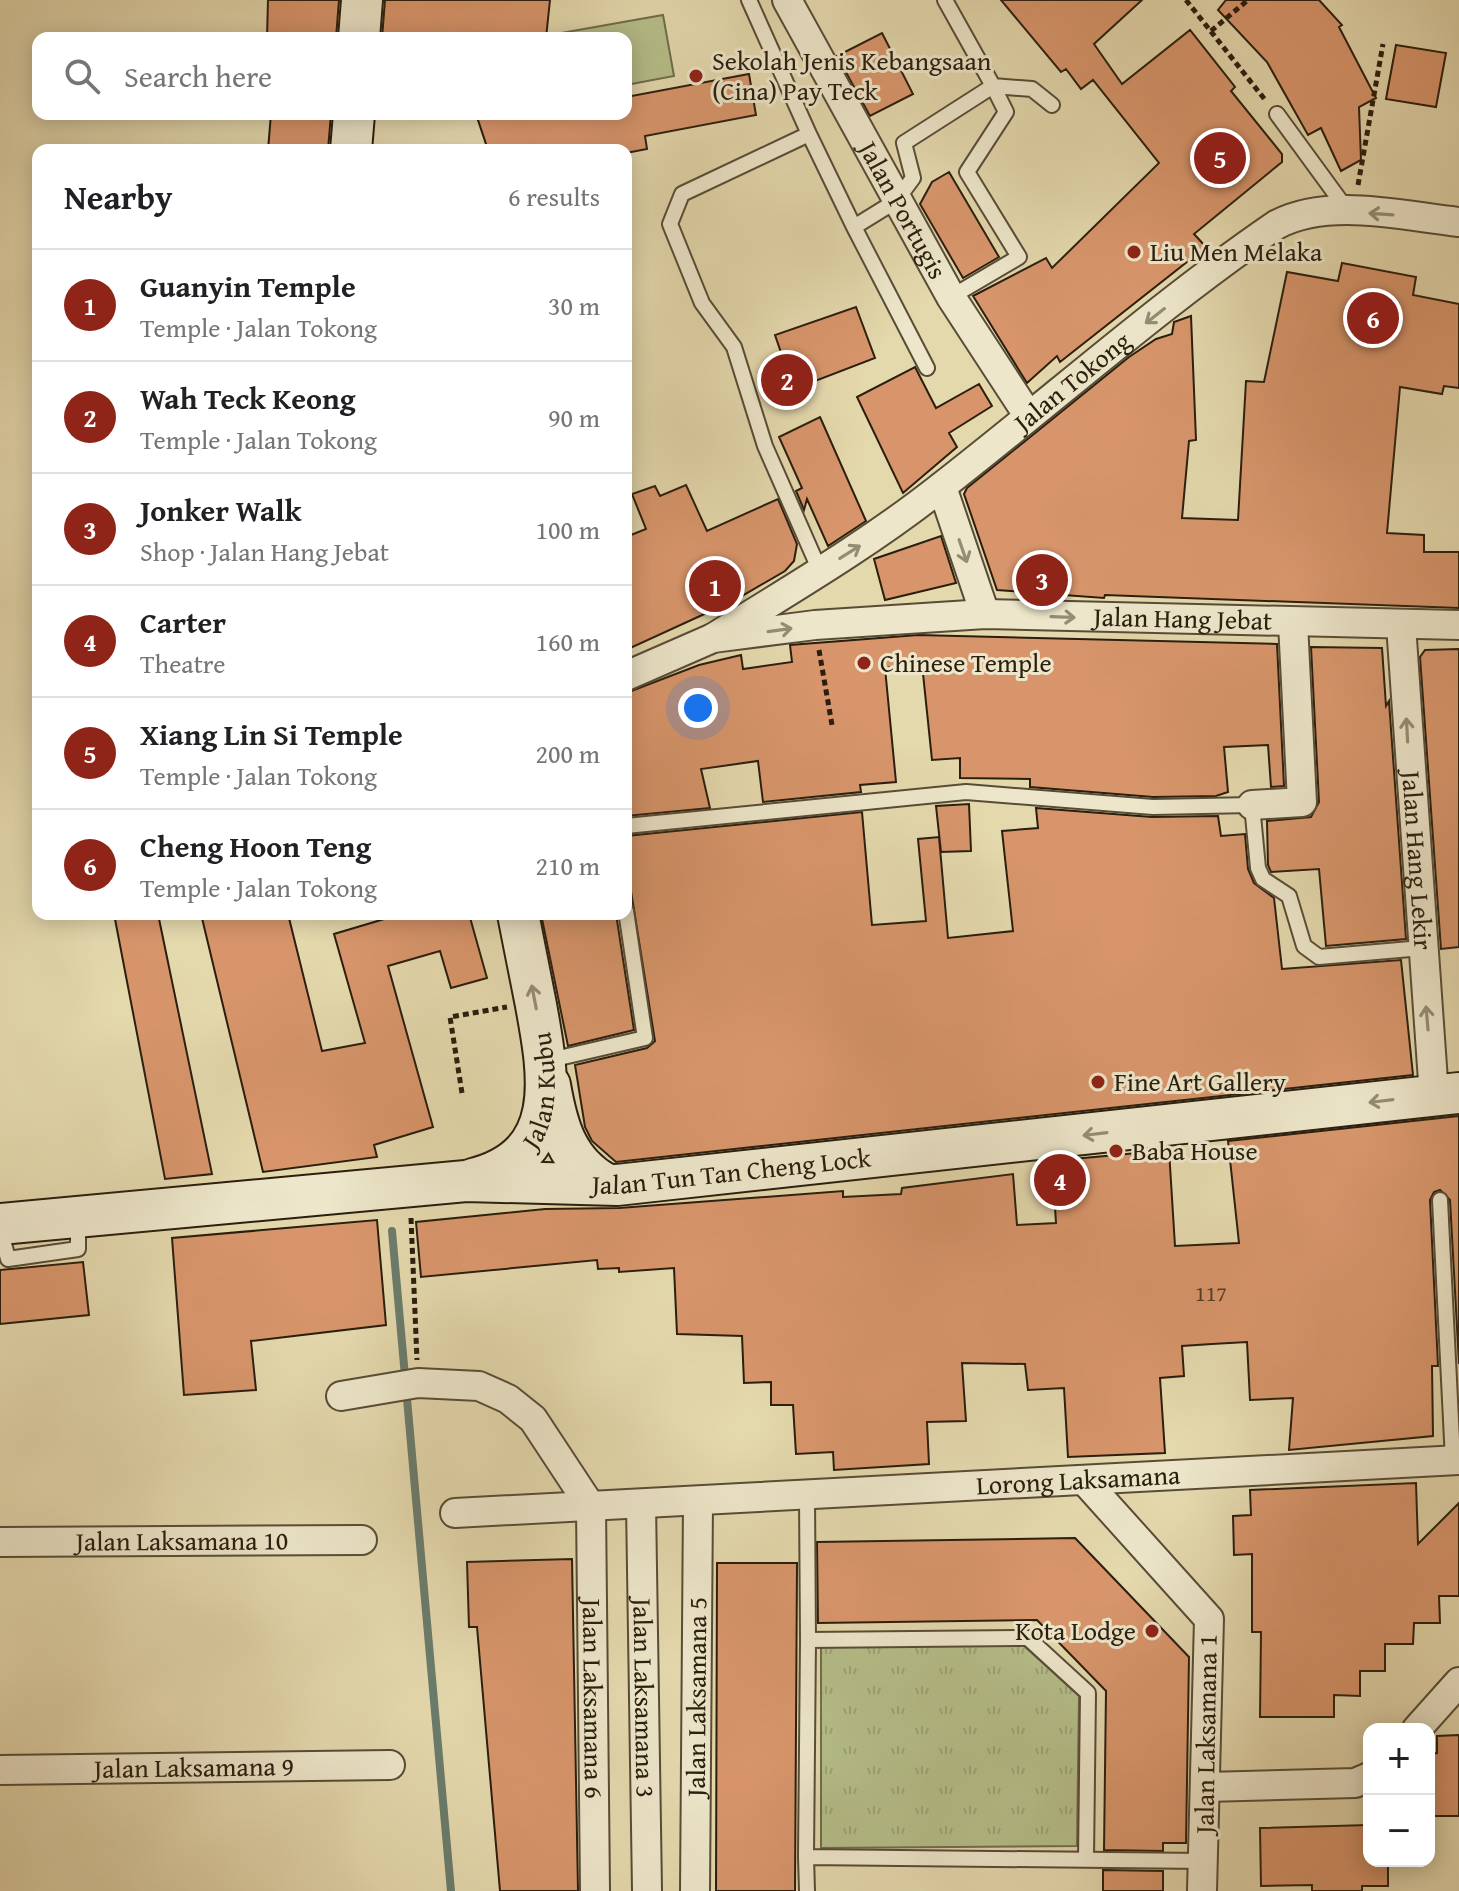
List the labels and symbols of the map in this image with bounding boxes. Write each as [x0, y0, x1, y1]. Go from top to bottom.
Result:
place label: Sekolah Jenis Kebangsaan (Cina) Pay Teck [712, 41, 992, 110]
marker: Sekolah Jenis Kebangsaan (Cina) Pay Teck [687, 67, 705, 85]
pin: 5 [1194, 128, 1246, 188]
street label: Jalan Portugis [848, 131, 957, 286]
one-way arrow [1368, 206, 1395, 221]
place label: Liu Men Melaka [1150, 232, 1323, 271]
marker: Liu Men Melaka [1125, 243, 1143, 261]
pin: 6 [1347, 288, 1399, 348]
one-way arrow [1145, 308, 1166, 325]
street label: Jalan Tokong [1003, 321, 1139, 443]
pin: 2 [761, 350, 813, 410]
one-way arrow [957, 538, 972, 563]
one-way arrow [838, 544, 861, 560]
pin: 3 [1016, 550, 1068, 610]
pin: 1 [689, 556, 741, 616]
street label: Jalan Hang Jebat [1090, 596, 1273, 640]
one-way arrow [1049, 609, 1076, 624]
one-way arrow [766, 622, 793, 637]
place label: Chinese Temple [880, 643, 1052, 682]
marker: Chinese Temple [855, 654, 873, 672]
your location [678, 688, 718, 728]
one-way arrow [1399, 717, 1414, 744]
street label: Jalan Hang Lekir [1392, 767, 1444, 952]
one-way arrow [526, 984, 541, 1010]
one-way arrow [1420, 1005, 1435, 1031]
street label: Jalan Kubu [510, 1030, 565, 1159]
place label: Fine Art Gallery [1114, 1062, 1286, 1101]
marker: Fine Art Gallery [1089, 1073, 1107, 1091]
one-way arrow [1369, 1094, 1395, 1109]
one-way arrow [1082, 1127, 1109, 1142]
place label: Baba House [1132, 1131, 1258, 1170]
street label: Jalan Tun Tan Cheng Lock [588, 1137, 873, 1204]
marker: Baba House [1107, 1142, 1125, 1160]
pin: 4 [1034, 1150, 1086, 1210]
house number: 117 [1195, 1277, 1227, 1309]
street label: Lorong Laksamana [975, 1455, 1182, 1504]
street label: Jalan Laksamana 10 [73, 1520, 288, 1561]
street label: Jalan Laksamana 6 [573, 1595, 614, 1799]
street label: Jalan Laksamana 3 [623, 1595, 666, 1798]
street label: Jalan Laksamana 5 [676, 1597, 716, 1800]
place label: Kota Lodge [1015, 1611, 1136, 1650]
marker: Kota Lodge [1143, 1622, 1161, 1640]
street label: Jalan Laksamana 1 [1184, 1634, 1227, 1837]
street label: Jalan Laksamana 9 [91, 1746, 294, 1788]

